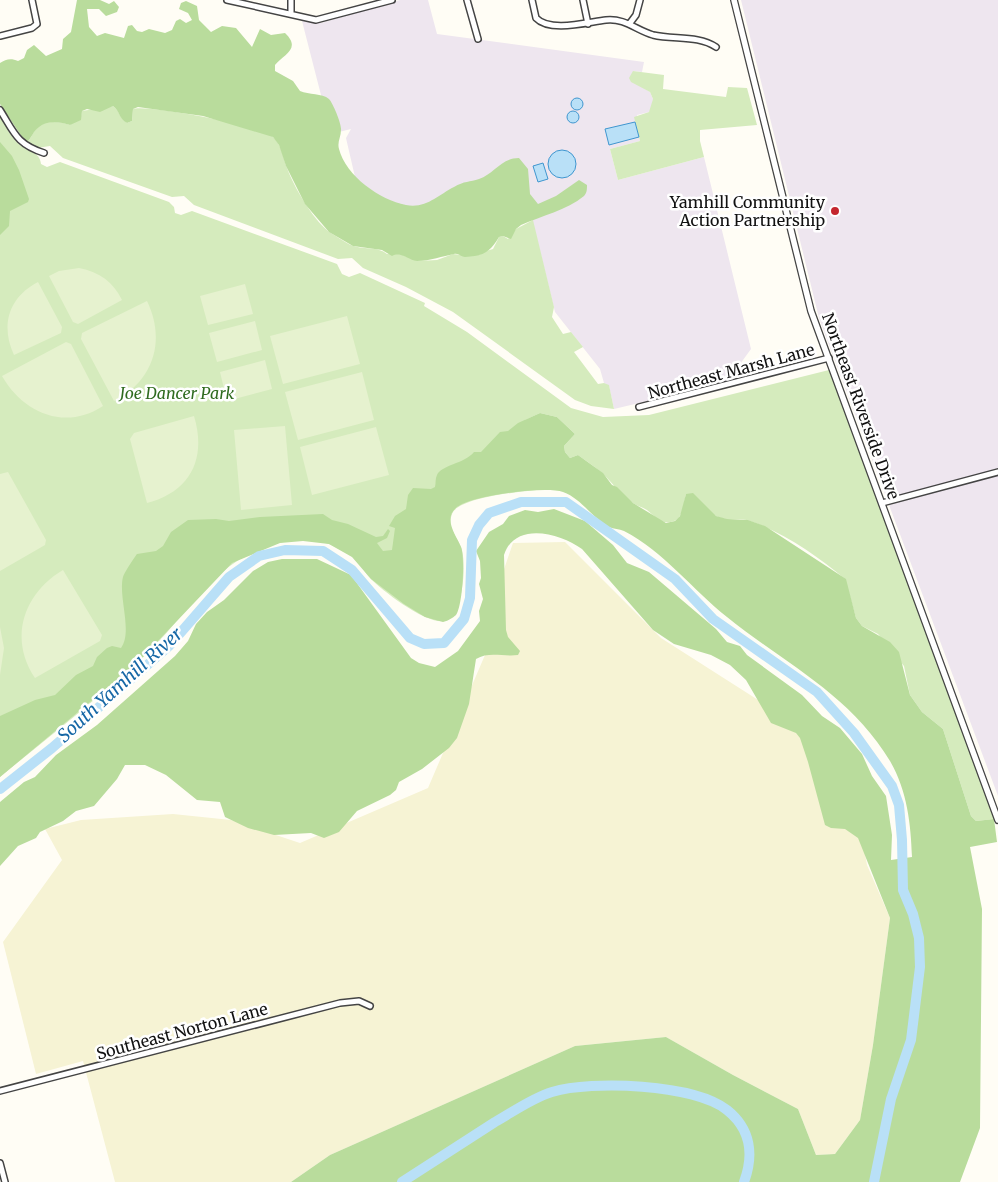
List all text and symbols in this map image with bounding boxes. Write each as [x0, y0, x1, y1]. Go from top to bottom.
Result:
place label: Yamhill Community Action Partnership [669, 192, 826, 230]
marker: Yamhill Community Action Partnership [829, 205, 841, 217]
street label: Northeast Riverside Drive [818, 310, 904, 502]
street label: Northeast Marsh Lane [646, 339, 816, 403]
park label: Joe Dancer Park [118, 383, 234, 403]
water label: South Yamhill River [52, 622, 188, 747]
street label: Southeast Norton Lane [94, 998, 270, 1064]

